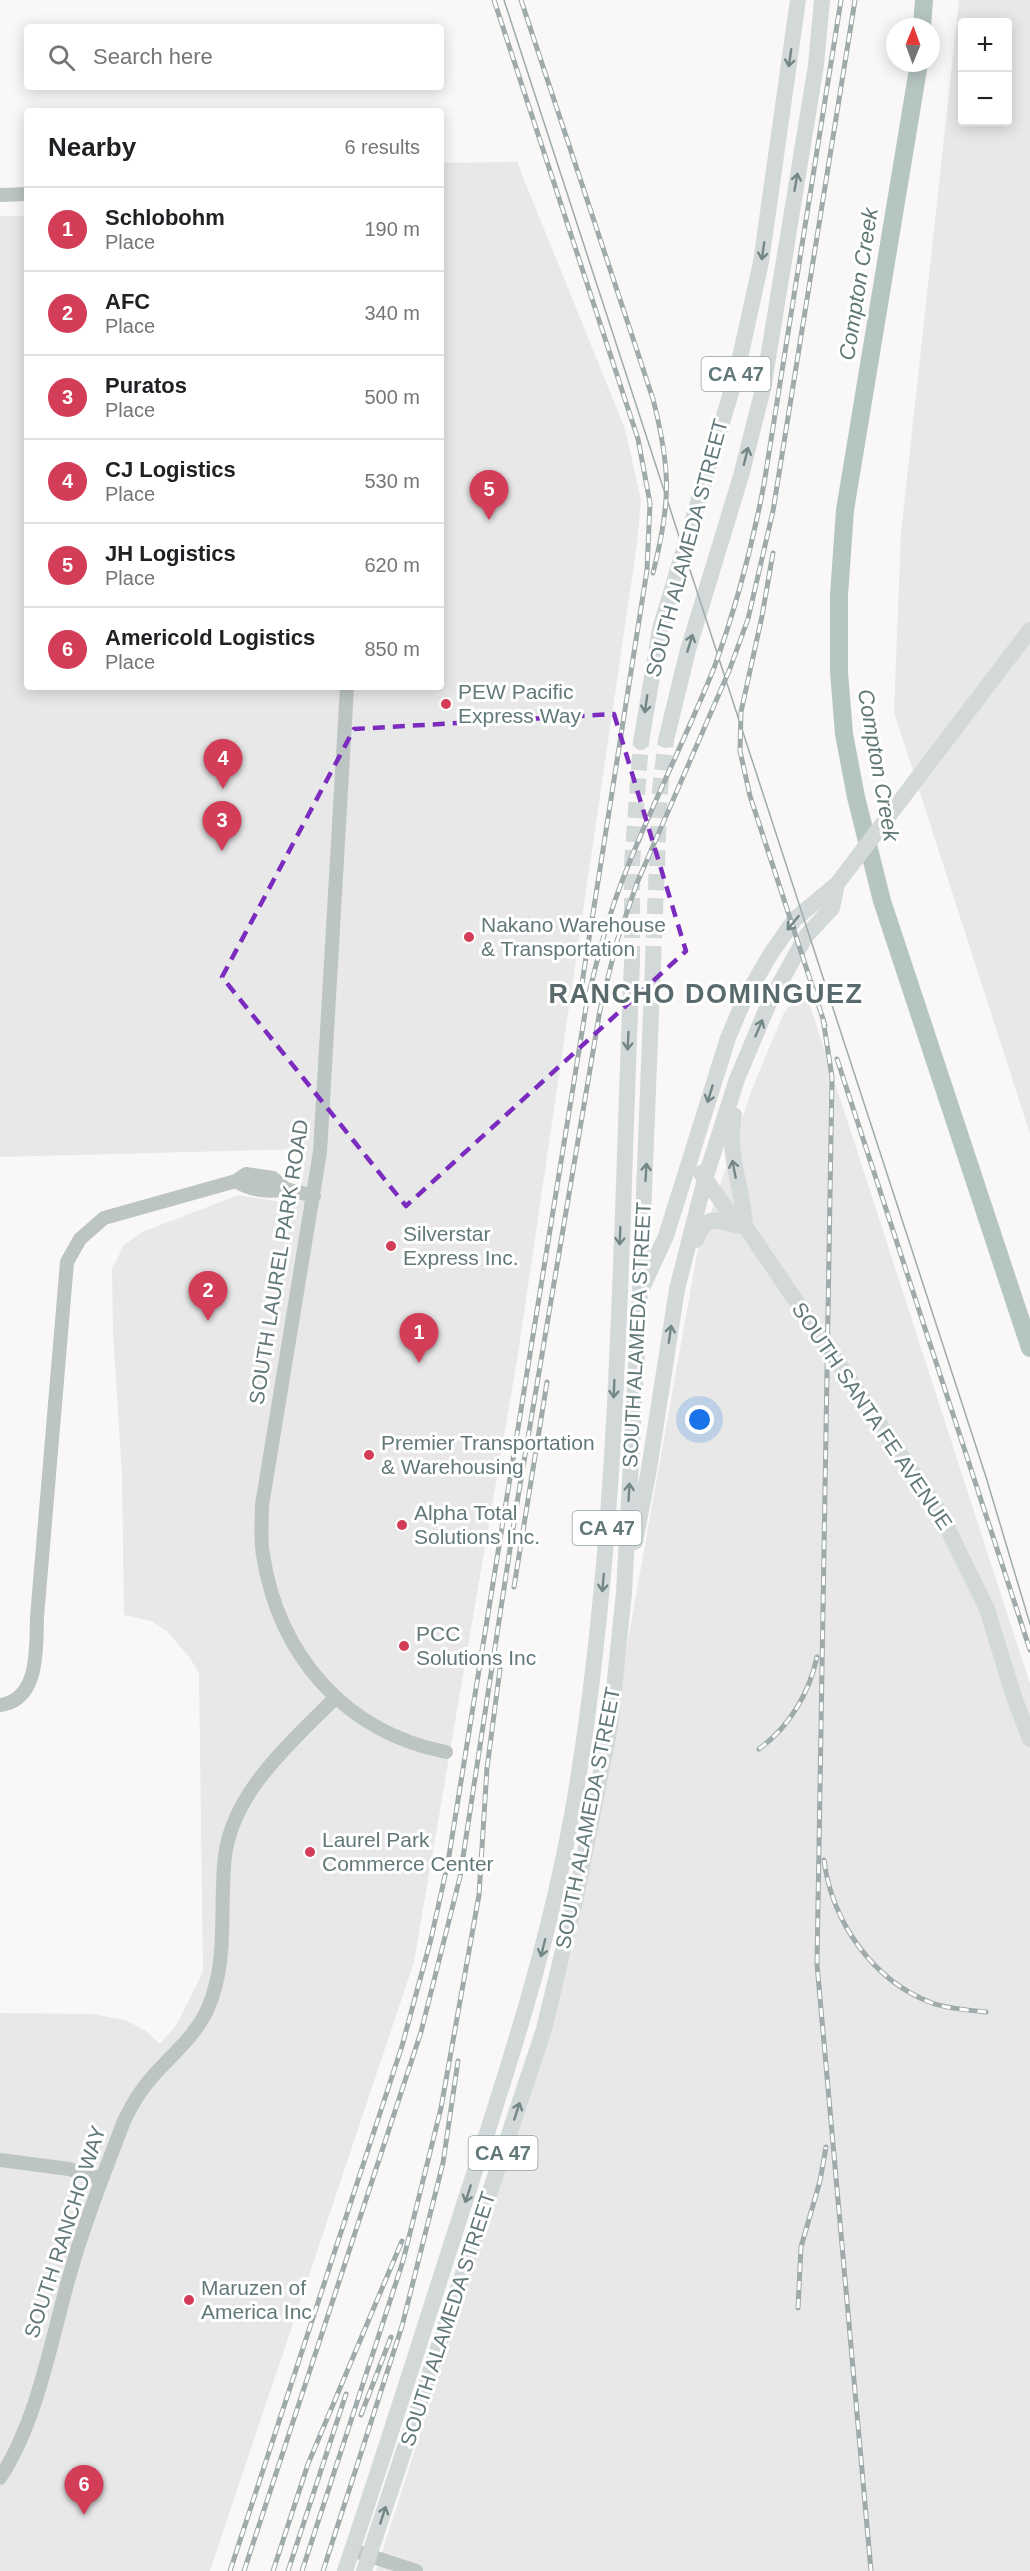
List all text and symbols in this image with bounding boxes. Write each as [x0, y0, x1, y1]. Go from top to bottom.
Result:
north arrow [886, 18, 940, 72]
map controls [958, 18, 1012, 126]
button: + [958, 18, 1012, 72]
search box [24, 24, 444, 90]
icon: search [45, 41, 78, 74]
text: Search here [93, 44, 213, 69]
one-way arrow [784, 48, 795, 67]
button: − [958, 72, 1012, 126]
text: Nearby [48, 132, 136, 162]
text: 6 results [344, 136, 420, 158]
one-way arrow [791, 172, 802, 192]
text: Schlobohm [105, 205, 225, 230]
water label: Compton Creek [834, 205, 883, 362]
text: 1 [62, 218, 73, 240]
text: 190 m [364, 218, 420, 240]
text: Place [105, 231, 155, 253]
one-way arrow [757, 241, 768, 260]
text: AFC [105, 289, 150, 314]
text: 2 [62, 302, 73, 324]
text: 340 m [364, 302, 420, 324]
text: Place [105, 315, 155, 337]
road number: CA 47 [702, 357, 771, 391]
text: Puratos [105, 373, 187, 398]
text: 3 [62, 386, 73, 408]
text: 500 m [364, 386, 420, 408]
text: Place [105, 399, 155, 421]
street label: SOUTH ALAMEDA STREET [641, 416, 732, 679]
one-way arrow [741, 447, 753, 466]
text: CJ Logistics [105, 457, 236, 482]
text: 4 [62, 470, 73, 492]
text: 530 m [364, 470, 420, 492]
pin: 5 [470, 470, 508, 520]
text: Place [105, 483, 155, 505]
text: JH Logistics [105, 541, 236, 566]
text: 5 [62, 554, 73, 576]
text: 620 m [364, 554, 420, 576]
text: Place [105, 567, 155, 589]
text: Americold Logistics [105, 625, 315, 650]
one-way arrow [685, 634, 696, 653]
text: 6 [62, 638, 73, 660]
text: 850 m [364, 638, 420, 660]
text: Place [105, 651, 155, 673]
place label: PEW Pacific Express Way [458, 680, 581, 727]
water label: Compton Creek [853, 687, 904, 844]
one-way arrow [641, 693, 652, 713]
marker: PEW Pacific Express Way [439, 697, 453, 711]
pin: 4 [204, 740, 242, 789]
pin: 3 [202, 802, 242, 851]
place label: Nakano Warehouse & Transportation [481, 913, 666, 960]
one-way arrow [787, 915, 800, 931]
marker: Nakano Warehouse & Transportation [462, 930, 476, 944]
district label: RANCHO DOMINGUEZ [549, 979, 864, 1009]
one-way arrow [754, 1020, 765, 1038]
one-way arrow [623, 1031, 634, 1051]
one-way arrow [704, 1084, 715, 1103]
street label: SOUTH LAUREL PARK ROAD [245, 1118, 312, 1406]
one-way arrow [728, 1160, 739, 1179]
one-way arrow [640, 1162, 651, 1182]
street label: SOUTH ALAMEDA STREET [618, 1201, 655, 1468]
place label: Silverstar Express Inc. [403, 1222, 519, 1269]
one-way arrow [615, 1225, 626, 1245]
marker: Silverstar Express Inc. [384, 1239, 398, 1253]
pin: 2 [188, 1272, 228, 1321]
street label: SOUTH SANTA FE AVENUE [788, 1298, 957, 1534]
pin: 1 [400, 1314, 438, 1363]
one-way arrow [665, 1325, 676, 1345]
one-way arrow [609, 1378, 620, 1398]
your location [685, 1405, 714, 1434]
place label: Premier Transportation & Warehousing [381, 1431, 595, 1478]
marker: Premier Transportation & Warehousing [362, 1448, 376, 1462]
one-way arrow [624, 1483, 635, 1503]
place label: Alpha Total Solutions Inc. [414, 1501, 540, 1548]
road number: CA 47 [572, 1511, 642, 1545]
marker: Alpha Total Solutions Inc. [395, 1518, 409, 1532]
one-way arrow [597, 1573, 608, 1593]
place label: PCC Solutions Inc [416, 1622, 536, 1669]
marker: PCC Solutions Inc [397, 1639, 411, 1653]
street label: SOUTH ALAMEDA STREET [551, 1685, 624, 1951]
place label: Laurel Park Commerce Center [322, 1828, 494, 1875]
marker: Laurel Park Commerce Center [303, 1845, 317, 1859]
one-way arrow [536, 1938, 548, 1957]
one-way arrow [512, 2102, 523, 2121]
street label: SOUTH RANCHO WAY [19, 2123, 110, 2341]
road number: CA 47 [468, 2136, 538, 2170]
one-way arrow [461, 2184, 472, 2203]
street label: SOUTH ALAMEDA STREET [395, 2189, 500, 2449]
place label: Maruzen of America Inc [201, 2276, 312, 2323]
marker: Maruzen of America Inc [182, 2293, 196, 2307]
pin: 6 [64, 2466, 104, 2515]
one-way arrow [378, 2506, 389, 2525]

